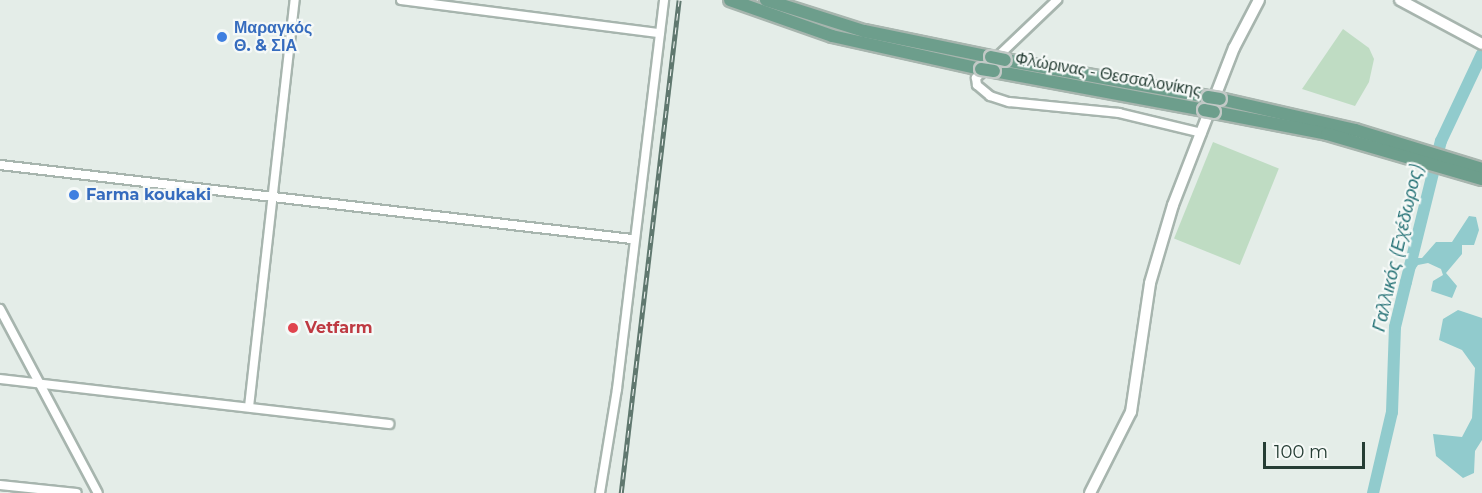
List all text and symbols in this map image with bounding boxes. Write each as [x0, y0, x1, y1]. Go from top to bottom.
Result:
place label: Μαραγκός Θ. & ΣΙΑ [234, 18, 312, 56]
marker: Μαραγκός Θ. & ΣΙΑ [215, 30, 229, 44]
street label: Φλώρινας - Θεσσαλονίκης [1014, 49, 1202, 101]
water label: Γαλλικός (Εχέδωρος) [1368, 162, 1428, 334]
place label: Farma koukaki [86, 185, 211, 205]
marker: Farma koukaki [67, 188, 81, 202]
place label: Vetfarm [305, 318, 373, 338]
marker: Vetfarm [286, 321, 300, 335]
scale bar [1266, 430, 1368, 468]
text: 100 m [1274, 441, 1328, 463]

